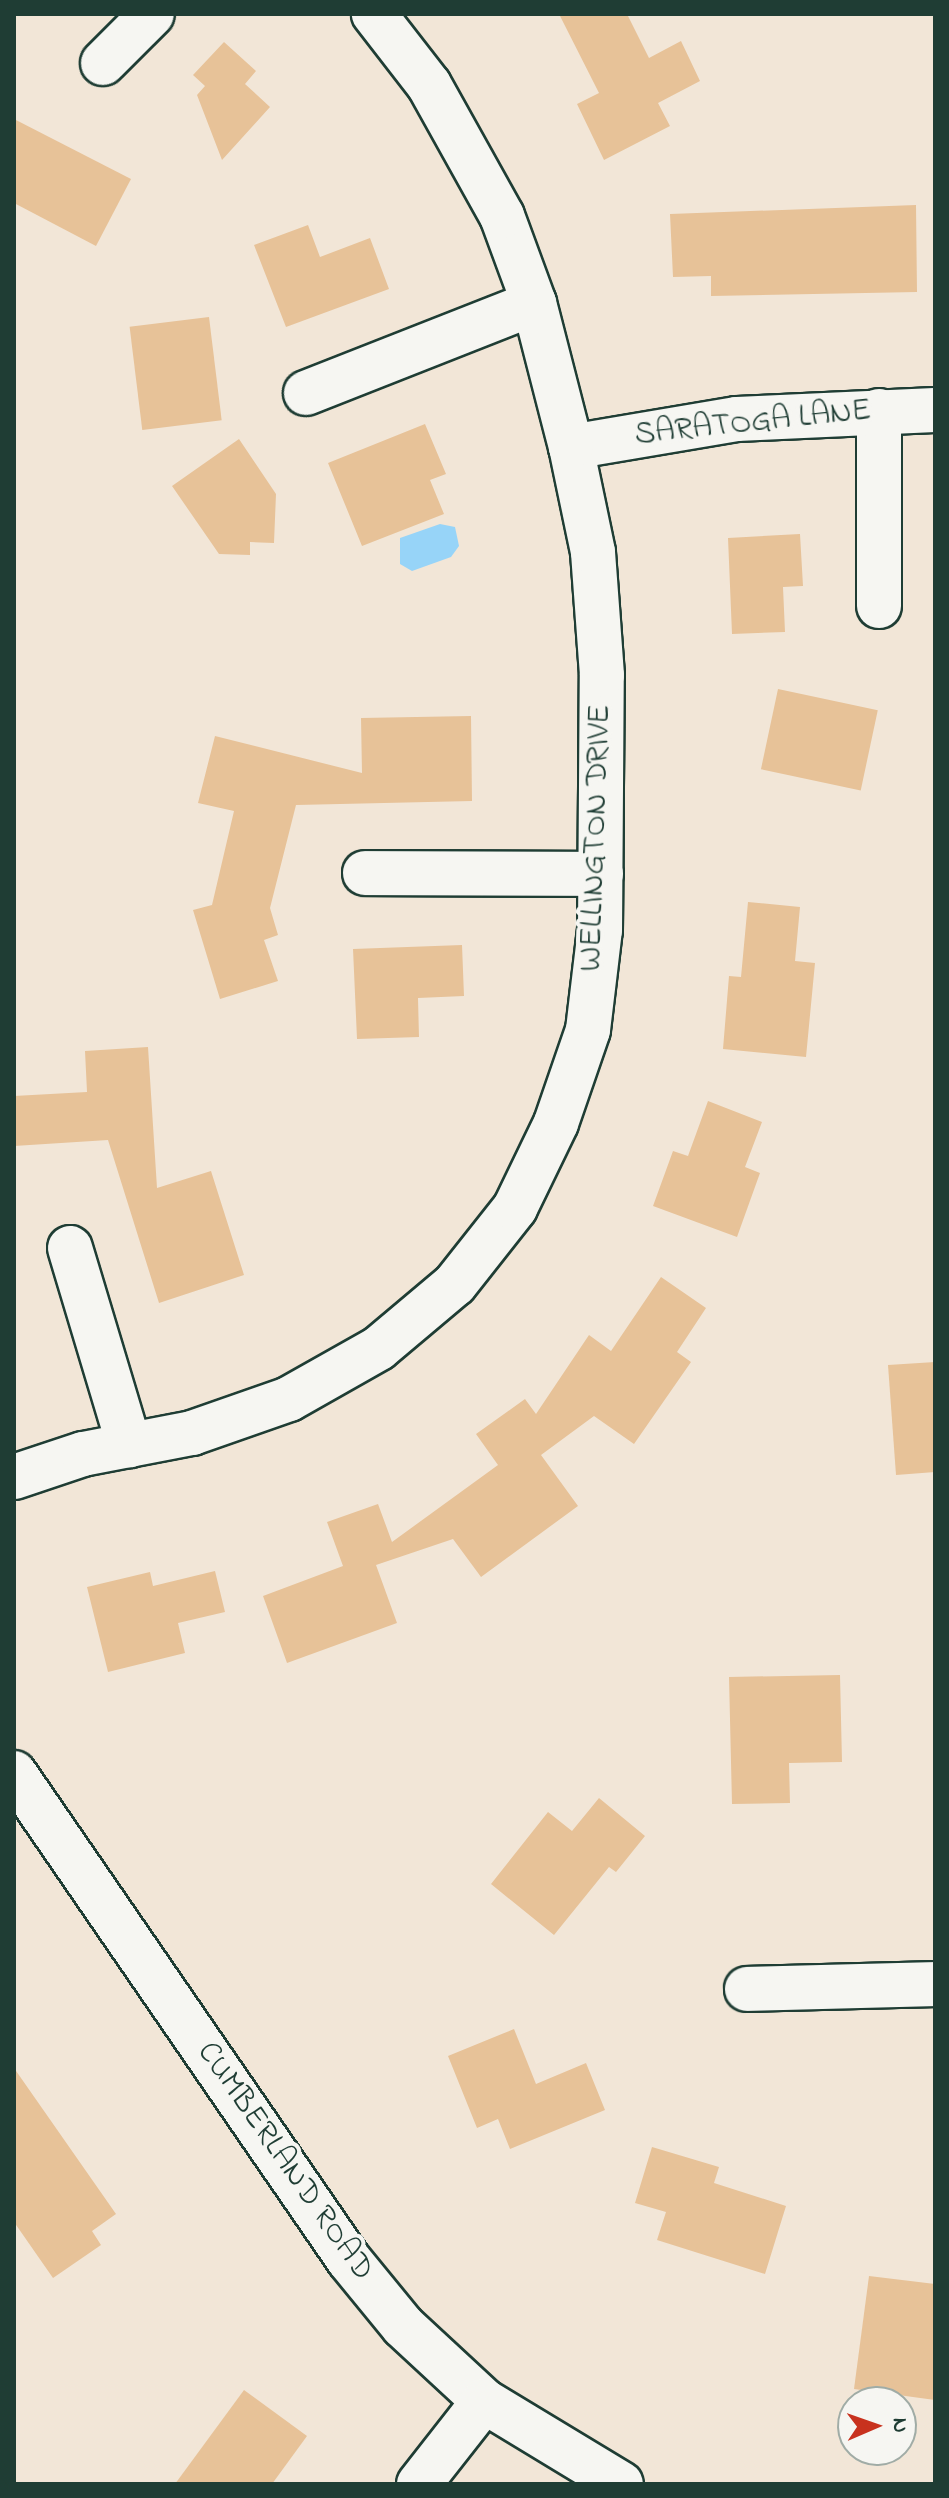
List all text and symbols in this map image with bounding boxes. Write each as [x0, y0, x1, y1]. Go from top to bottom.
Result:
street label: SARATOGA LANE [633, 393, 873, 455]
street label: WELLINGTON DRIVE [573, 704, 621, 972]
street label: CUMBERLAND ROAD [187, 2035, 381, 2289]
north arrow [837, 2386, 917, 2466]
text: N [883, 2417, 915, 2433]

